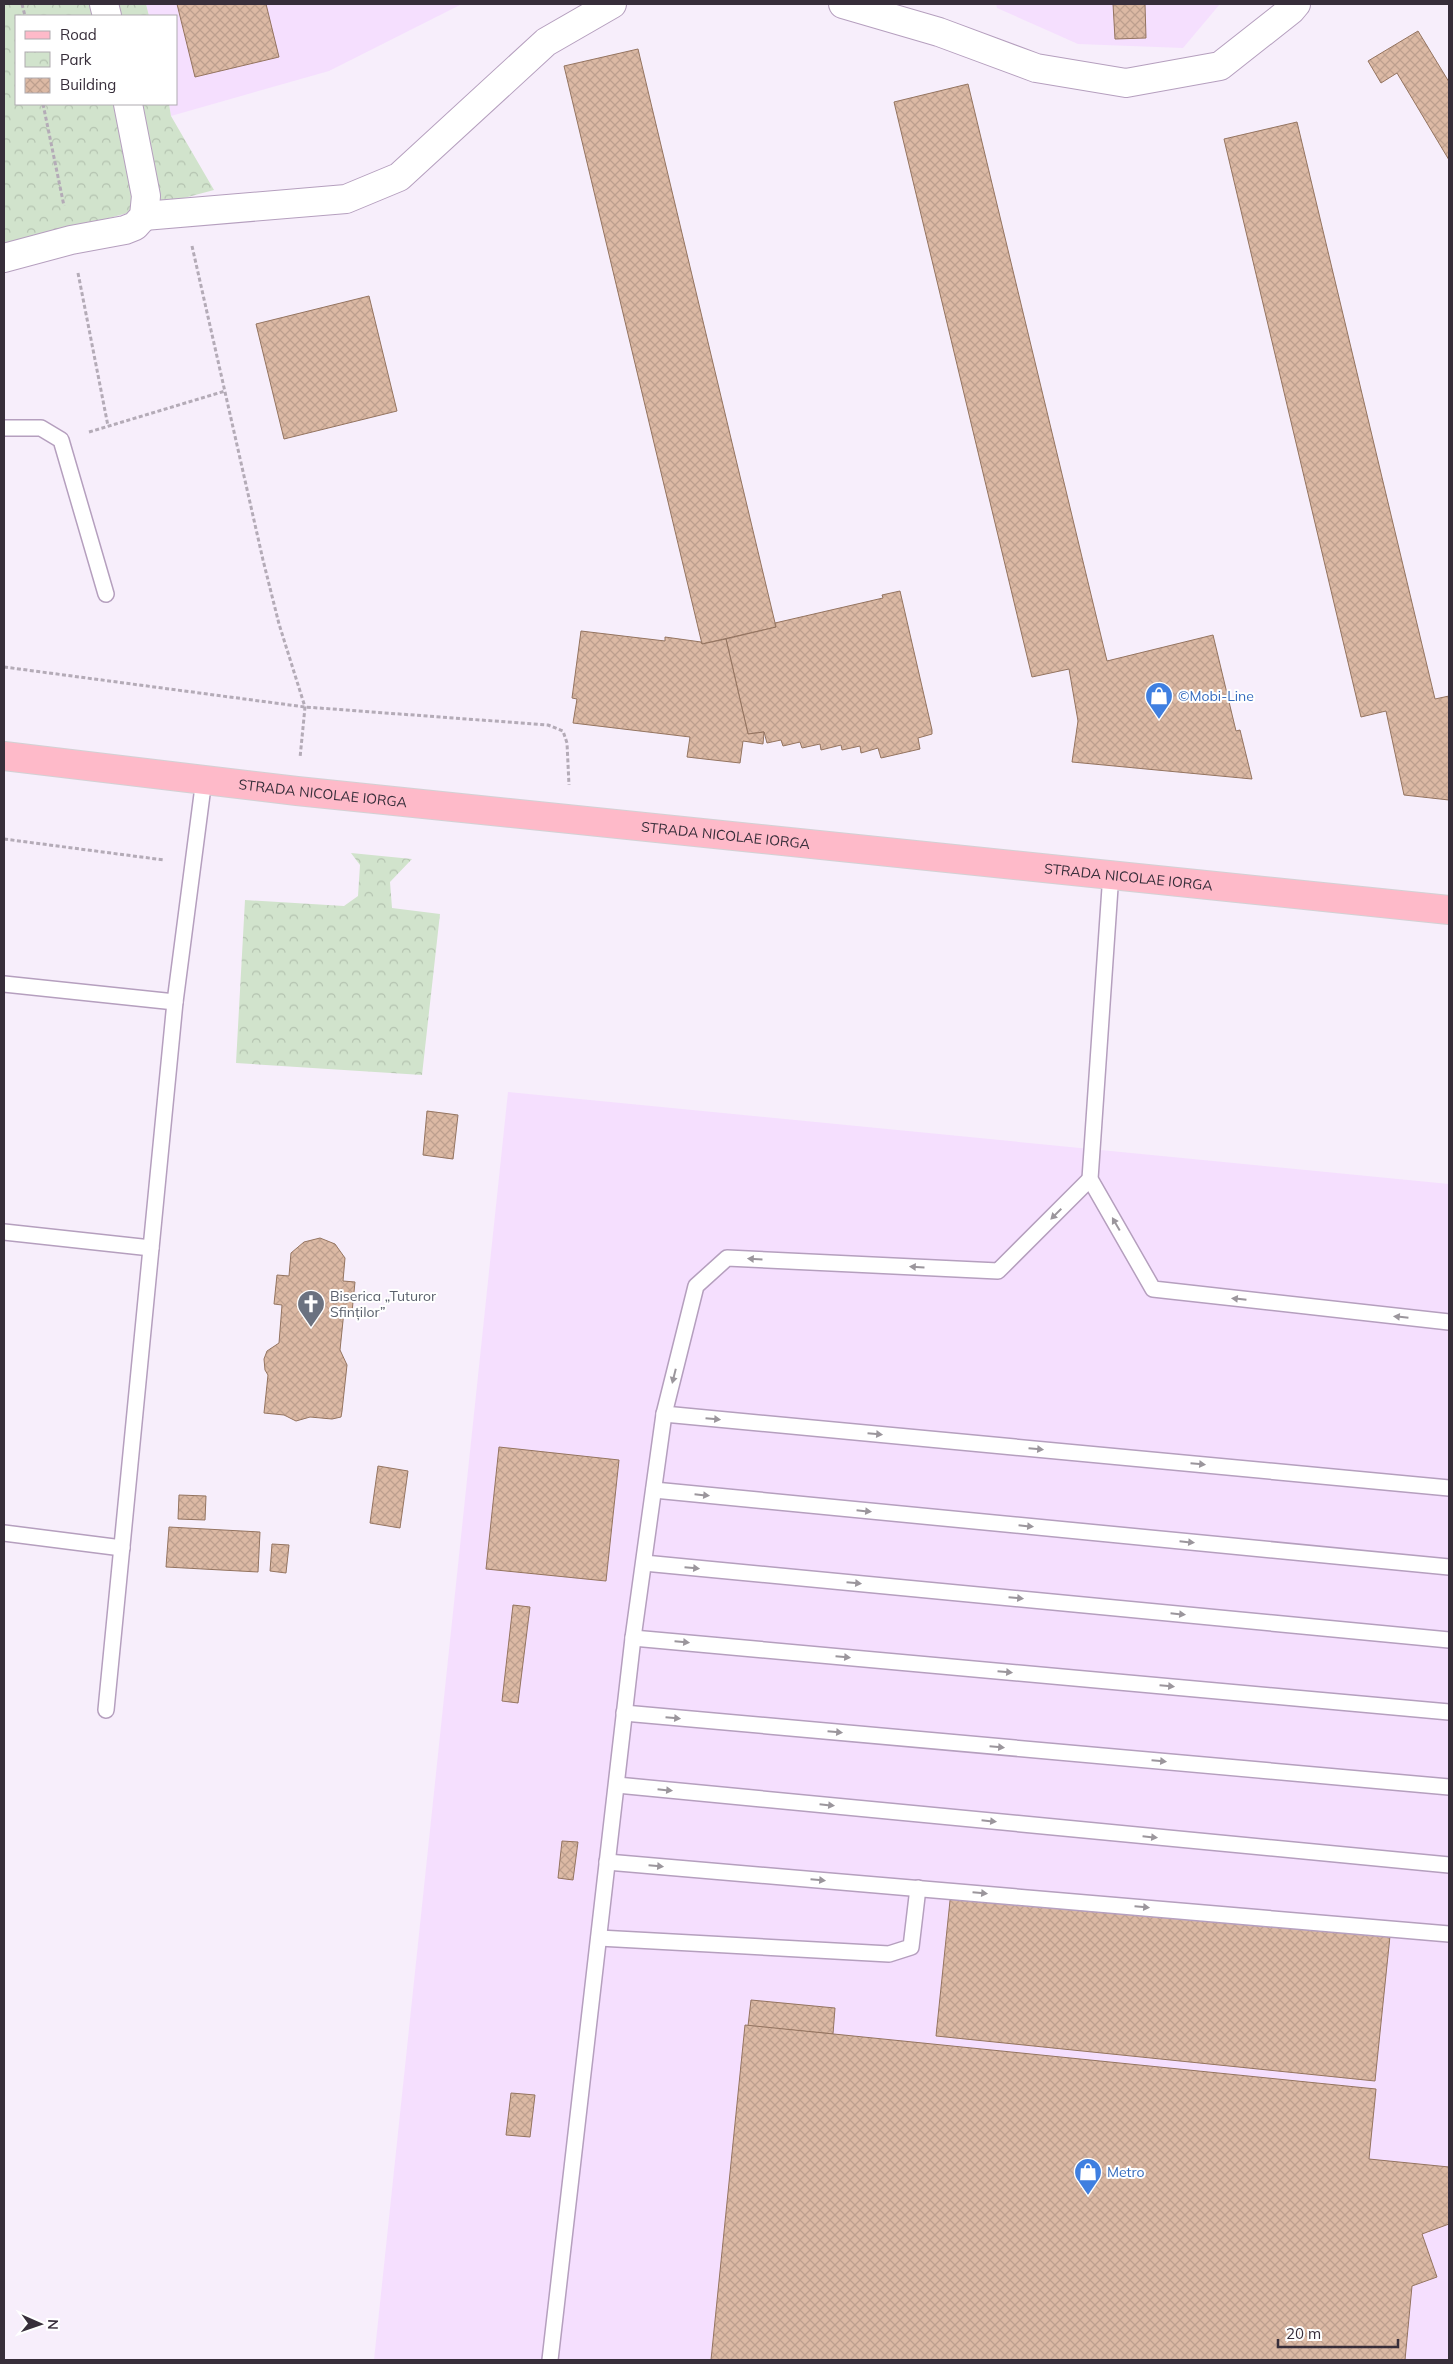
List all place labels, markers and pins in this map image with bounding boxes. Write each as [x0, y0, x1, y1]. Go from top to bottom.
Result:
shop icon: ©Mobi-Line [1144, 681, 1174, 720]
place label: ©Mobi-Line [1178, 687, 1254, 705]
place label: Biserica „Tuturor Sfinților” [330, 1287, 437, 1321]
church icon: Biserica „Tuturor Sfinților” [296, 1289, 326, 1328]
shop icon: Metro [1073, 2157, 1103, 2196]
place label: Metro [1107, 2163, 1145, 2181]

